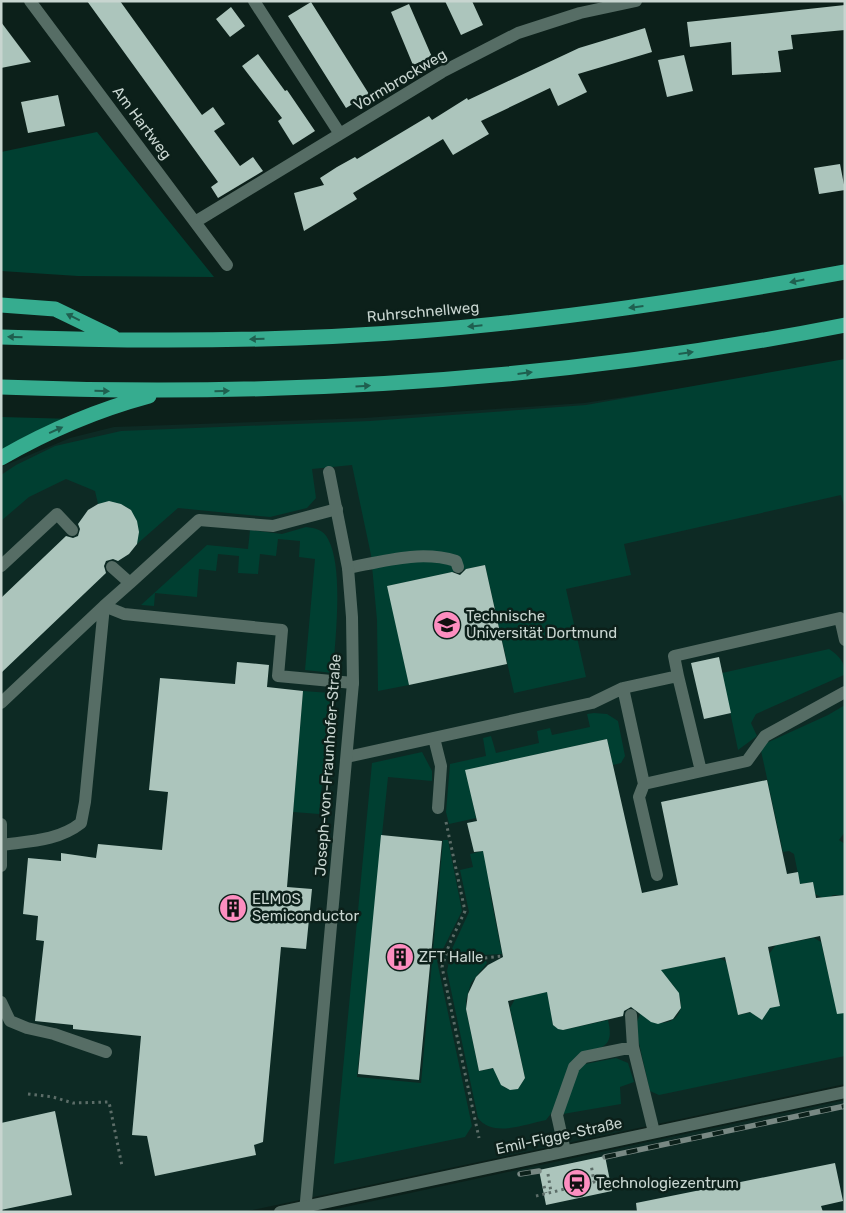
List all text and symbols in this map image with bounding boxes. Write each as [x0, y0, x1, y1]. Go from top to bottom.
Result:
street label: Vormbrockweg [350, 45, 450, 115]
street label: Am Hartweg [109, 83, 175, 163]
one-way arrow [789, 277, 804, 285]
street label: Ruhrschnellweg [366, 298, 480, 326]
one-way arrow [628, 303, 644, 311]
one-way arrow [65, 313, 80, 322]
one-way arrow [467, 322, 483, 330]
one-way arrow [7, 333, 23, 341]
one-way arrow [249, 336, 265, 344]
one-way arrow [679, 348, 695, 356]
one-way arrow [517, 369, 533, 377]
one-way arrow [356, 381, 372, 389]
one-way arrow [95, 387, 111, 395]
one-way arrow [214, 387, 230, 395]
one-way arrow [49, 425, 63, 433]
place label: Technische Universität Dortmund [466, 607, 617, 642]
school or university icon: Technische Universität Dortmund [432, 610, 462, 640]
street label: Joseph-von-Fraunhofer-Straße [311, 653, 345, 877]
place label: ELMOS Semiconductor [252, 890, 359, 925]
building icon: ELMOS Semiconductor [218, 893, 248, 923]
building icon: ZFT Halle [385, 942, 415, 972]
place label: ZFT Halle [419, 948, 483, 966]
street label: Emil-Figge-Straße [494, 1114, 624, 1158]
station icon: Technologiezentrum [562, 1168, 592, 1198]
place label: Technologiezentrum [596, 1174, 739, 1192]

